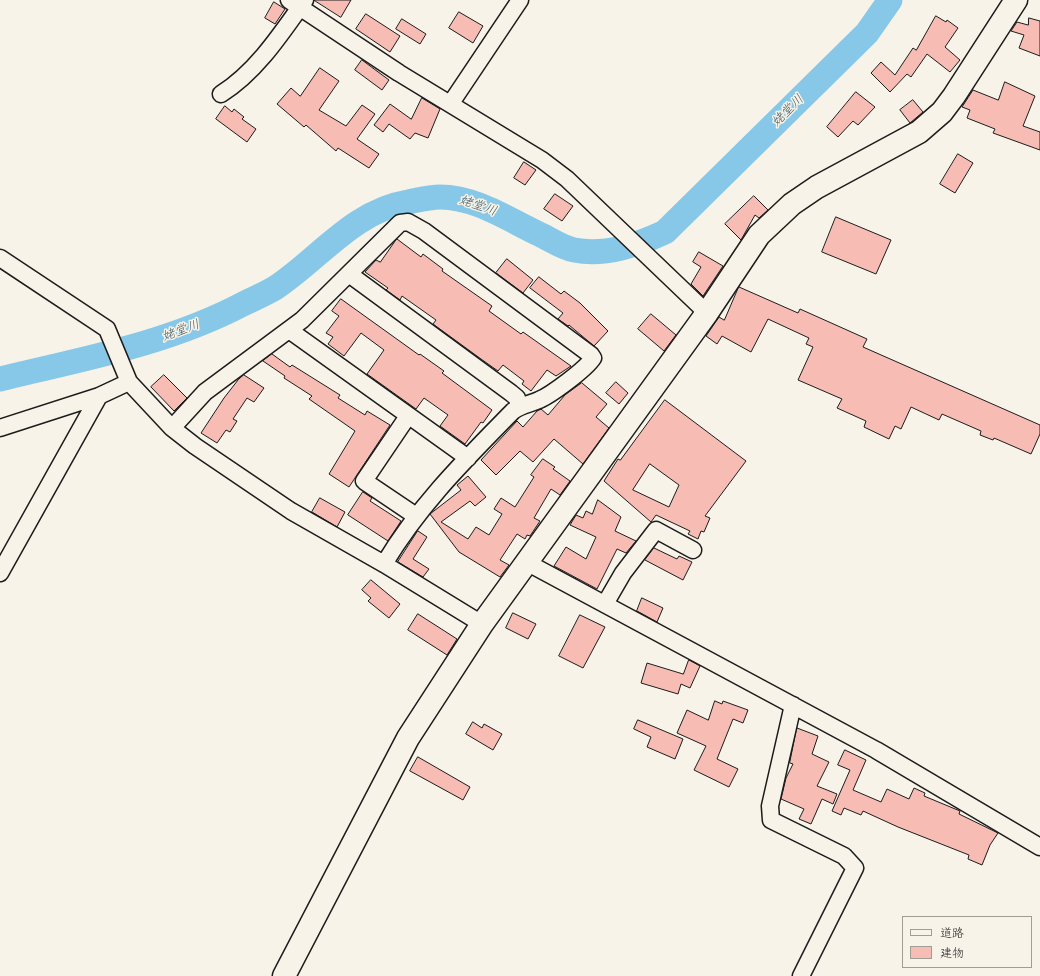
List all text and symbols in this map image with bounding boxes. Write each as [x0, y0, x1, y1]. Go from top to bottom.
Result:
water label: 姥堂川 [769, 92, 807, 130]
water label: 姥堂川 [457, 192, 499, 220]
water label: 姥堂川 [160, 317, 202, 345]
legend [902, 916, 1032, 968]
text: 道路 [940, 926, 964, 941]
text: 建物 [940, 946, 964, 961]

